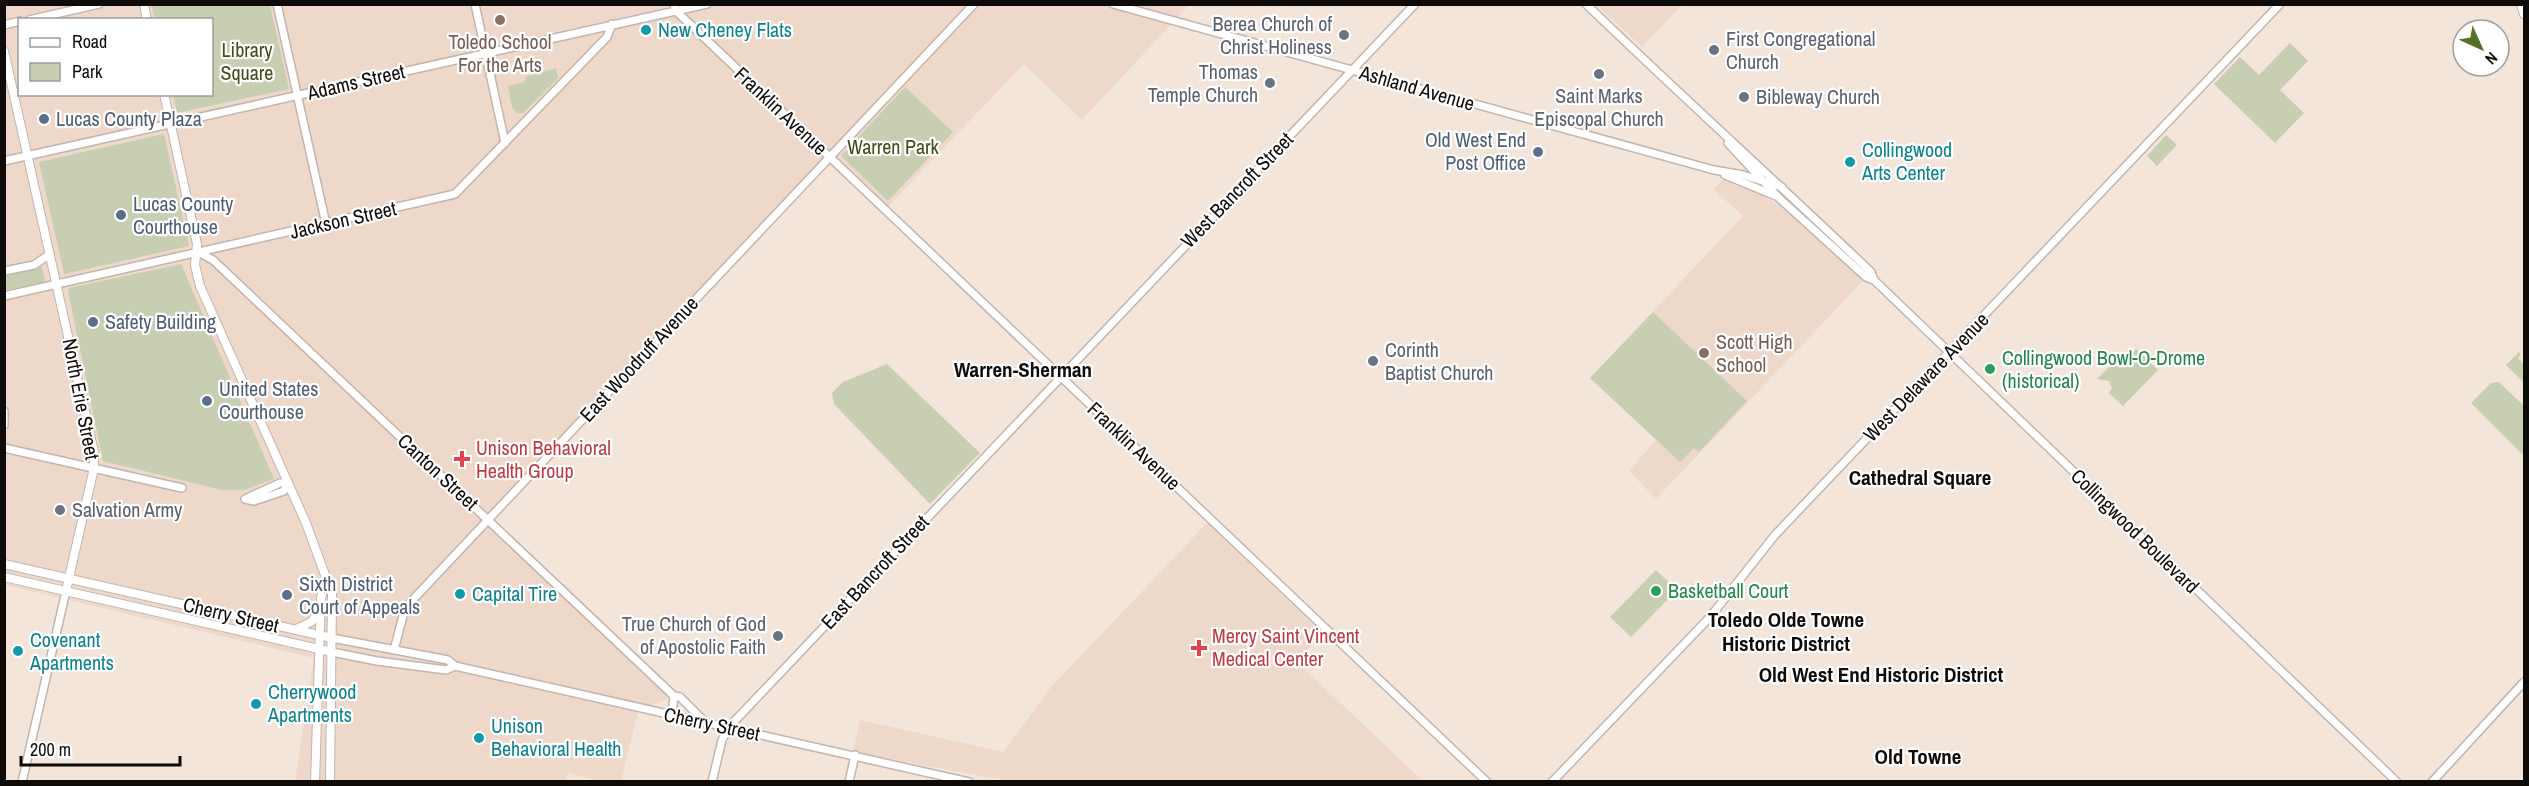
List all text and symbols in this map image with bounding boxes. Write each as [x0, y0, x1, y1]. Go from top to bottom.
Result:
place label: Berea Church of Christ Holiness [1213, 10, 1332, 60]
marker: Toledo School For the Arts [493, 13, 507, 27]
place label: New Cheney Flats [658, 16, 792, 43]
legend [18, 18, 213, 96]
north arrow [2451, 18, 2511, 78]
marker: New Cheney Flats [639, 23, 653, 37]
place label: First Congregational Church [1726, 25, 1876, 75]
place label: Toledo School For the Arts [448, 28, 552, 78]
marker: Berea Church of Christ Holiness [1337, 28, 1351, 42]
text: Road [72, 29, 107, 54]
park label: Library Square [221, 36, 273, 86]
marker: First Congregational Church [1707, 43, 1721, 57]
text: N [2480, 47, 2503, 70]
street label: Adams Street [303, 57, 408, 106]
place label: Thomas Temple Church [1148, 58, 1258, 108]
street label: Ashland Avenue [1356, 58, 1478, 117]
text: Park [72, 59, 103, 84]
street label: Franklin Avenue [729, 60, 834, 161]
marker: Saint Marks Episcopal Church [1592, 67, 1606, 81]
marker: Thomas Temple Church [1263, 76, 1277, 90]
place label: Saint Marks Episcopal Church [1534, 82, 1664, 132]
place label: Bibleway Church [1756, 83, 1880, 110]
marker: Bibleway Church [1737, 90, 1751, 104]
place label: Lucas County Plaza [56, 105, 202, 132]
marker: Lucas County Plaza [37, 112, 51, 126]
street label: West Bancroft Street [1174, 126, 1299, 253]
place label: Old West End Post Office [1425, 126, 1526, 176]
park label: Warren Park [847, 133, 940, 160]
place label: Collingwood Arts Center [1861, 136, 1952, 186]
marker: Old West End Post Office [1531, 145, 1545, 159]
marker: Collingwood Arts Center [1843, 155, 1857, 169]
place label: Lucas County Courthouse [133, 190, 234, 240]
street label: Jackson Street [287, 194, 399, 245]
marker: Lucas County Courthouse [114, 208, 128, 222]
street label: East Woodruff Avenue [573, 290, 704, 427]
street label: West Delaware Avenue [1857, 306, 1994, 447]
place label: Safety Building [105, 308, 216, 335]
marker: Safety Building [86, 315, 100, 329]
place label: Scott High School [1716, 328, 1793, 378]
street label: North Erie Street [56, 336, 107, 462]
place label: Corinth Baptist Church [1385, 336, 1493, 386]
place label: Collingwood Bowl-O-Drome (historical) [2002, 344, 2205, 394]
marker: Scott High School [1697, 346, 1711, 360]
marker: Corinth Baptist Church [1366, 354, 1380, 368]
district label: Warren-Sherman [954, 355, 1092, 384]
marker: Collingwood Bowl-O-Drome (historical) [1983, 362, 1997, 376]
place label: United States Courthouse [219, 375, 318, 425]
marker: United States Courthouse [200, 394, 214, 408]
street label: Franklin Avenue [1082, 395, 1187, 496]
street label: Canton Street [392, 427, 485, 516]
place label: Unison Behavioral Health Group [476, 434, 611, 484]
marker: Unison Behavioral Health Group [453, 450, 471, 468]
street label: Collingwood Boulevard [2065, 462, 2205, 599]
district label: Cathedral Square [1849, 463, 1991, 492]
place label: Salvation Army [72, 496, 183, 523]
marker: Salvation Army [53, 503, 67, 517]
street label: East Bancroft Street [815, 508, 935, 635]
place label: Sixth District Court of Appeals [299, 570, 420, 620]
place label: Basketball Court [1668, 577, 1789, 604]
place label: Capital Tire [472, 580, 557, 607]
marker: Basketball Court [1649, 584, 1663, 598]
marker: Capital Tire [453, 587, 467, 601]
marker: Sixth District Court of Appeals [280, 588, 294, 602]
street label: Cherry Street [181, 590, 282, 639]
district label: Toledo Olde Towne Historic District [1708, 605, 1864, 658]
place label: True Church of God of Apostolic Faith [622, 610, 766, 660]
place label: Mercy Saint Vincent Medical Center [1212, 622, 1360, 672]
place label: Covenant Apartments [29, 626, 114, 676]
marker: True Church of God of Apostolic Faith [771, 629, 785, 643]
marker: Mercy Saint Vincent Medical Center [1190, 639, 1208, 657]
marker: Covenant Apartments [11, 644, 25, 658]
district label: Old West End Historic District [1759, 660, 2004, 689]
place label: Cherrywood Apartments [267, 678, 356, 728]
marker: Cherrywood Apartments [249, 697, 263, 711]
street label: Cherry Street [662, 700, 763, 747]
place label: Unison Behavioral Health [491, 712, 621, 762]
scale bar [21, 729, 180, 767]
marker: Unison Behavioral Health [472, 731, 486, 745]
text: 200 m [30, 737, 71, 762]
district label: Old Towne [1875, 742, 1961, 771]

